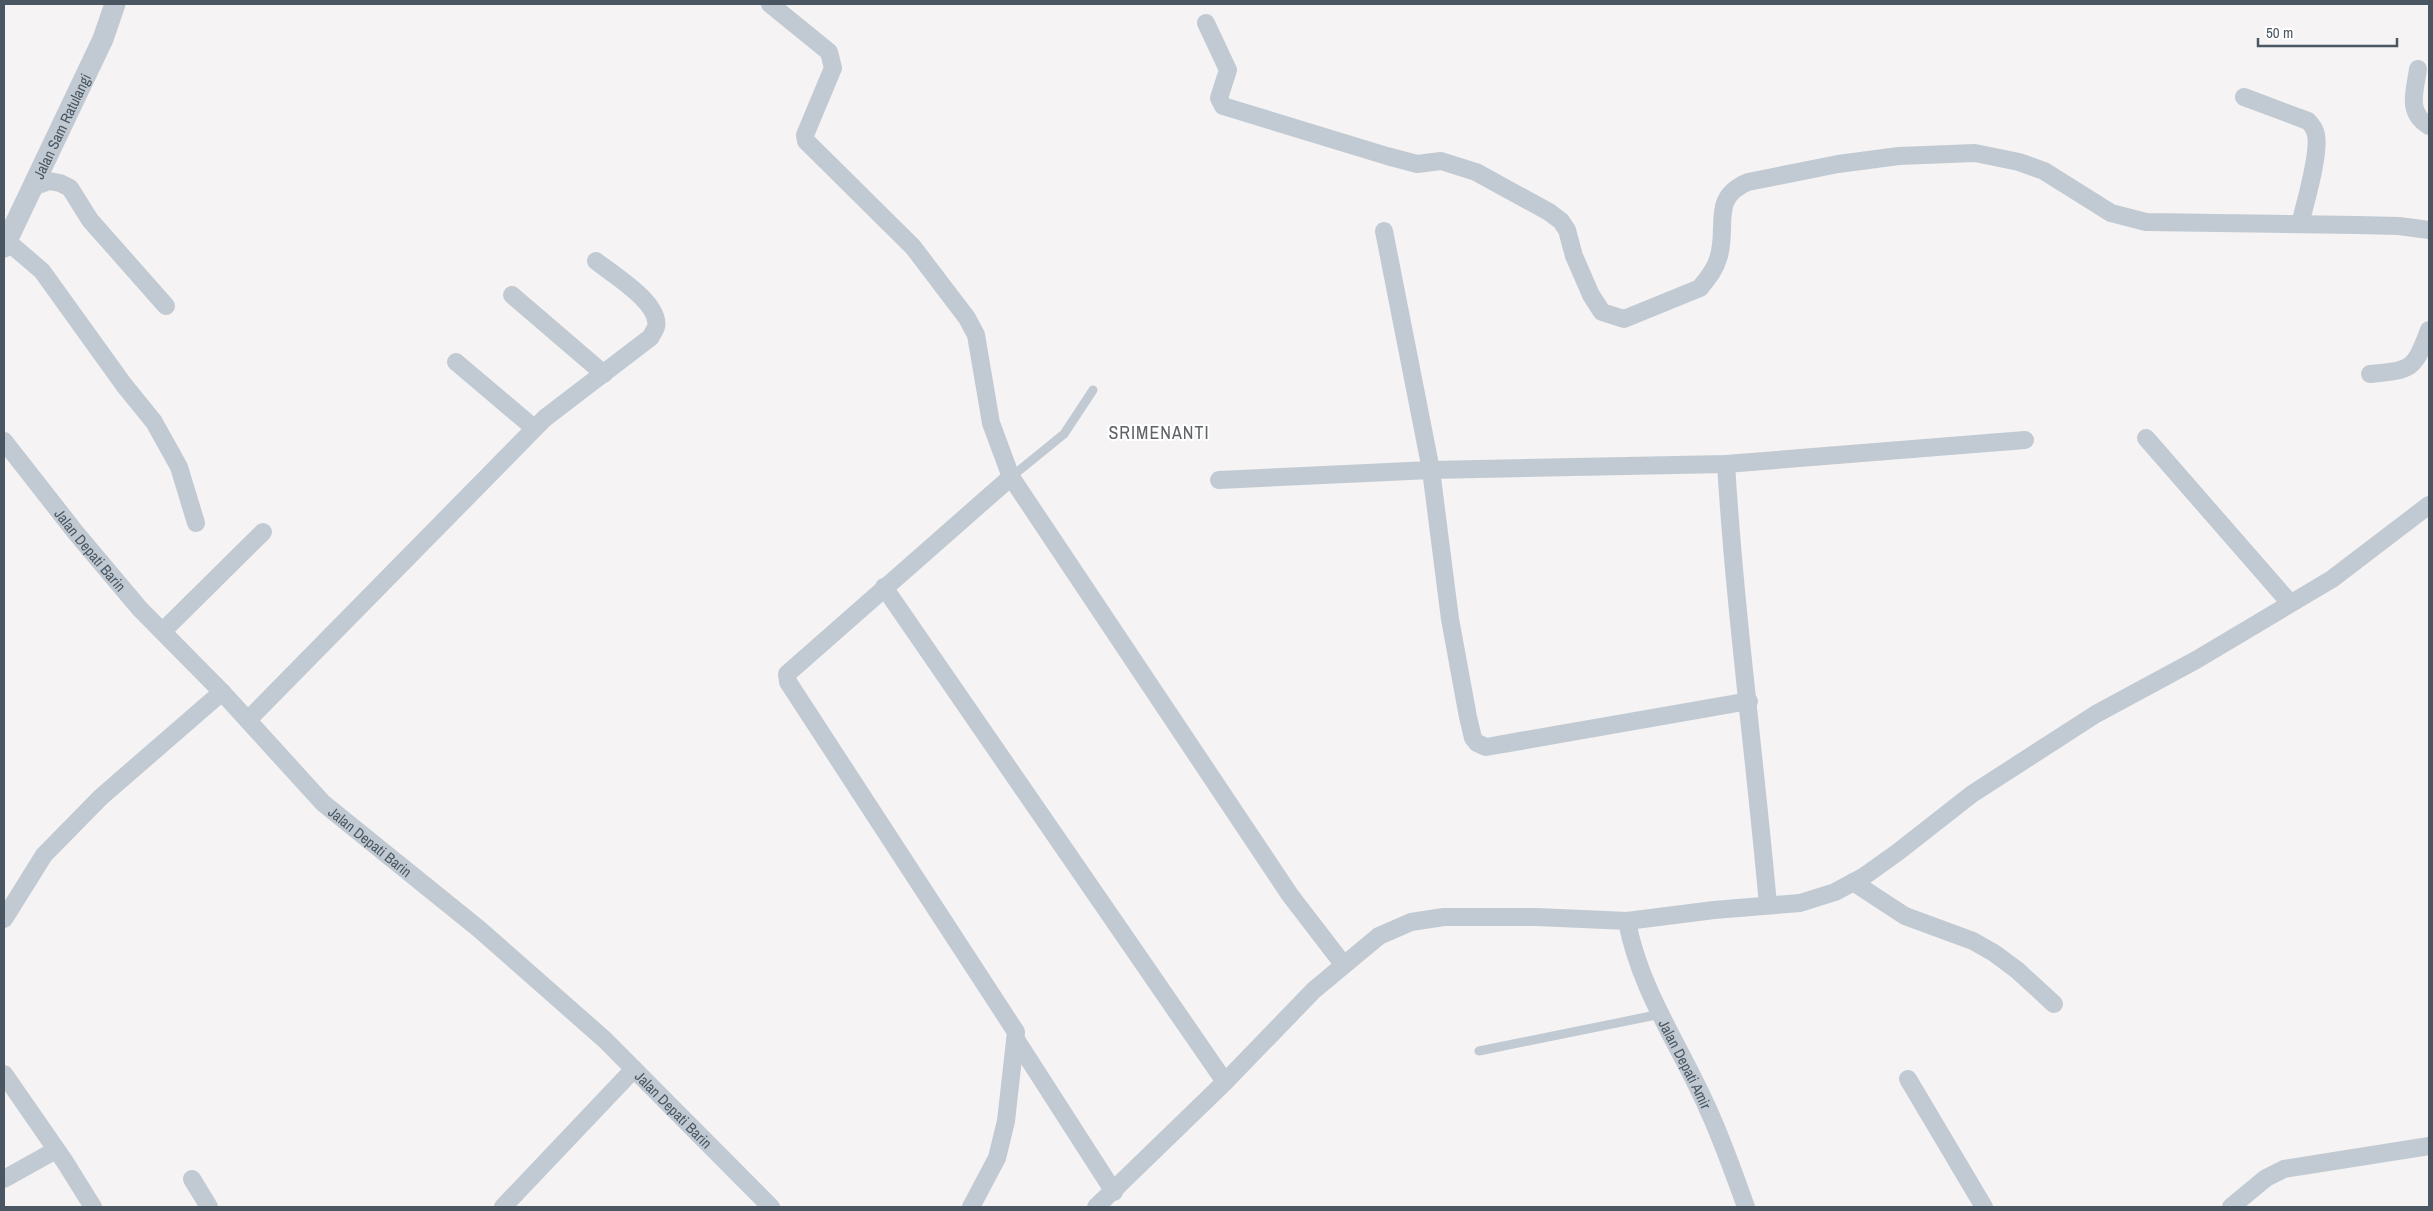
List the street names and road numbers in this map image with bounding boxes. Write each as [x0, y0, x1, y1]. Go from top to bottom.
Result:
street label: Jalan Sam Ratulangi [28, 70, 96, 182]
street label: Jalan Depati Barin [50, 504, 131, 596]
street label: Jalan Depati Barin [324, 801, 417, 882]
street label: Jalan Depati Amir [1654, 1016, 1717, 1112]
street label: Jalan Depati Barin [630, 1066, 717, 1153]

